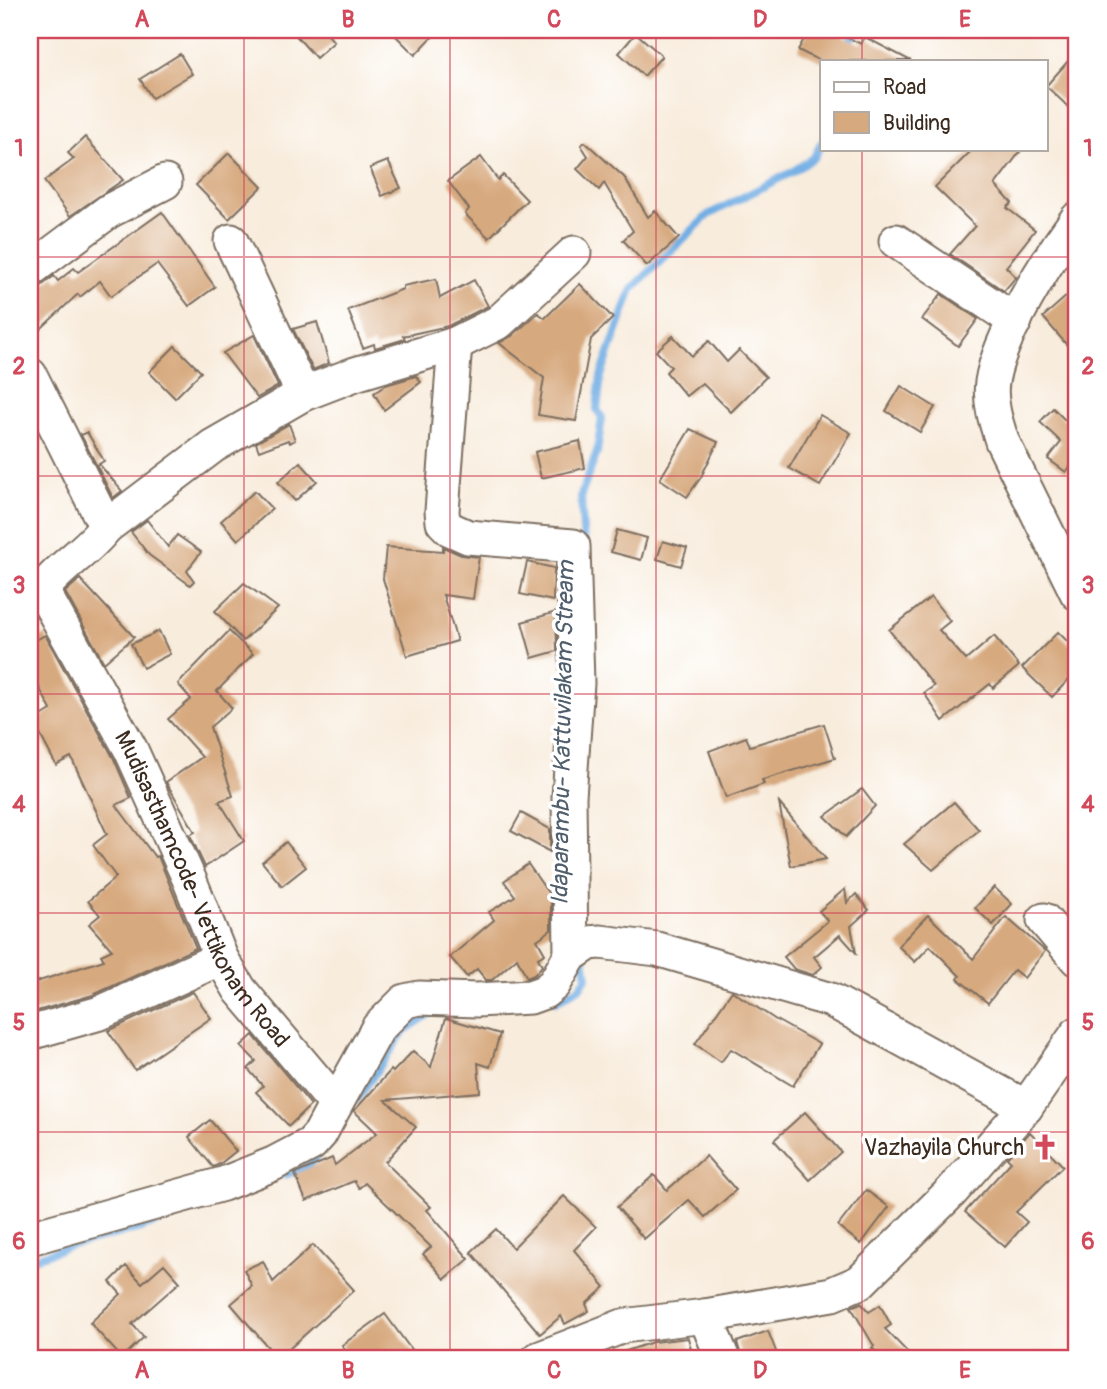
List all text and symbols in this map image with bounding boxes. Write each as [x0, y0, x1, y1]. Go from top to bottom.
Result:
text: A [135, 5, 150, 34]
text: B [341, 5, 355, 34]
text: C [547, 5, 561, 34]
text: D [753, 5, 767, 34]
text: E [959, 5, 971, 34]
legend [820, 60, 1048, 150]
text: Road [883, 74, 927, 101]
text: Building [883, 110, 950, 137]
text: 1 [15, 134, 24, 163]
text: 1 [1084, 134, 1093, 163]
text: 2 [13, 352, 26, 381]
text: 2 [1082, 352, 1095, 381]
water label: Idaparambu- Kattuvilakam Stream [545, 559, 581, 905]
text: 3 [13, 571, 25, 600]
text: 3 [1082, 571, 1094, 600]
street label: Mudisasthamcode- Vettikonam Road [109, 725, 296, 1053]
text: 4 [12, 790, 26, 819]
text: 4 [1081, 790, 1095, 819]
text: 5 [13, 1008, 25, 1037]
text: 5 [1082, 1008, 1094, 1037]
church icon: Vazhayila Church [1030, 1132, 1060, 1162]
place label: Vazhayila Church [864, 1133, 1024, 1162]
text: 6 [12, 1227, 26, 1256]
text: 6 [1081, 1227, 1095, 1256]
text: A [135, 1356, 150, 1385]
text: B [341, 1356, 355, 1385]
text: C [547, 1356, 561, 1385]
text: D [753, 1356, 767, 1385]
text: E [959, 1356, 971, 1385]

